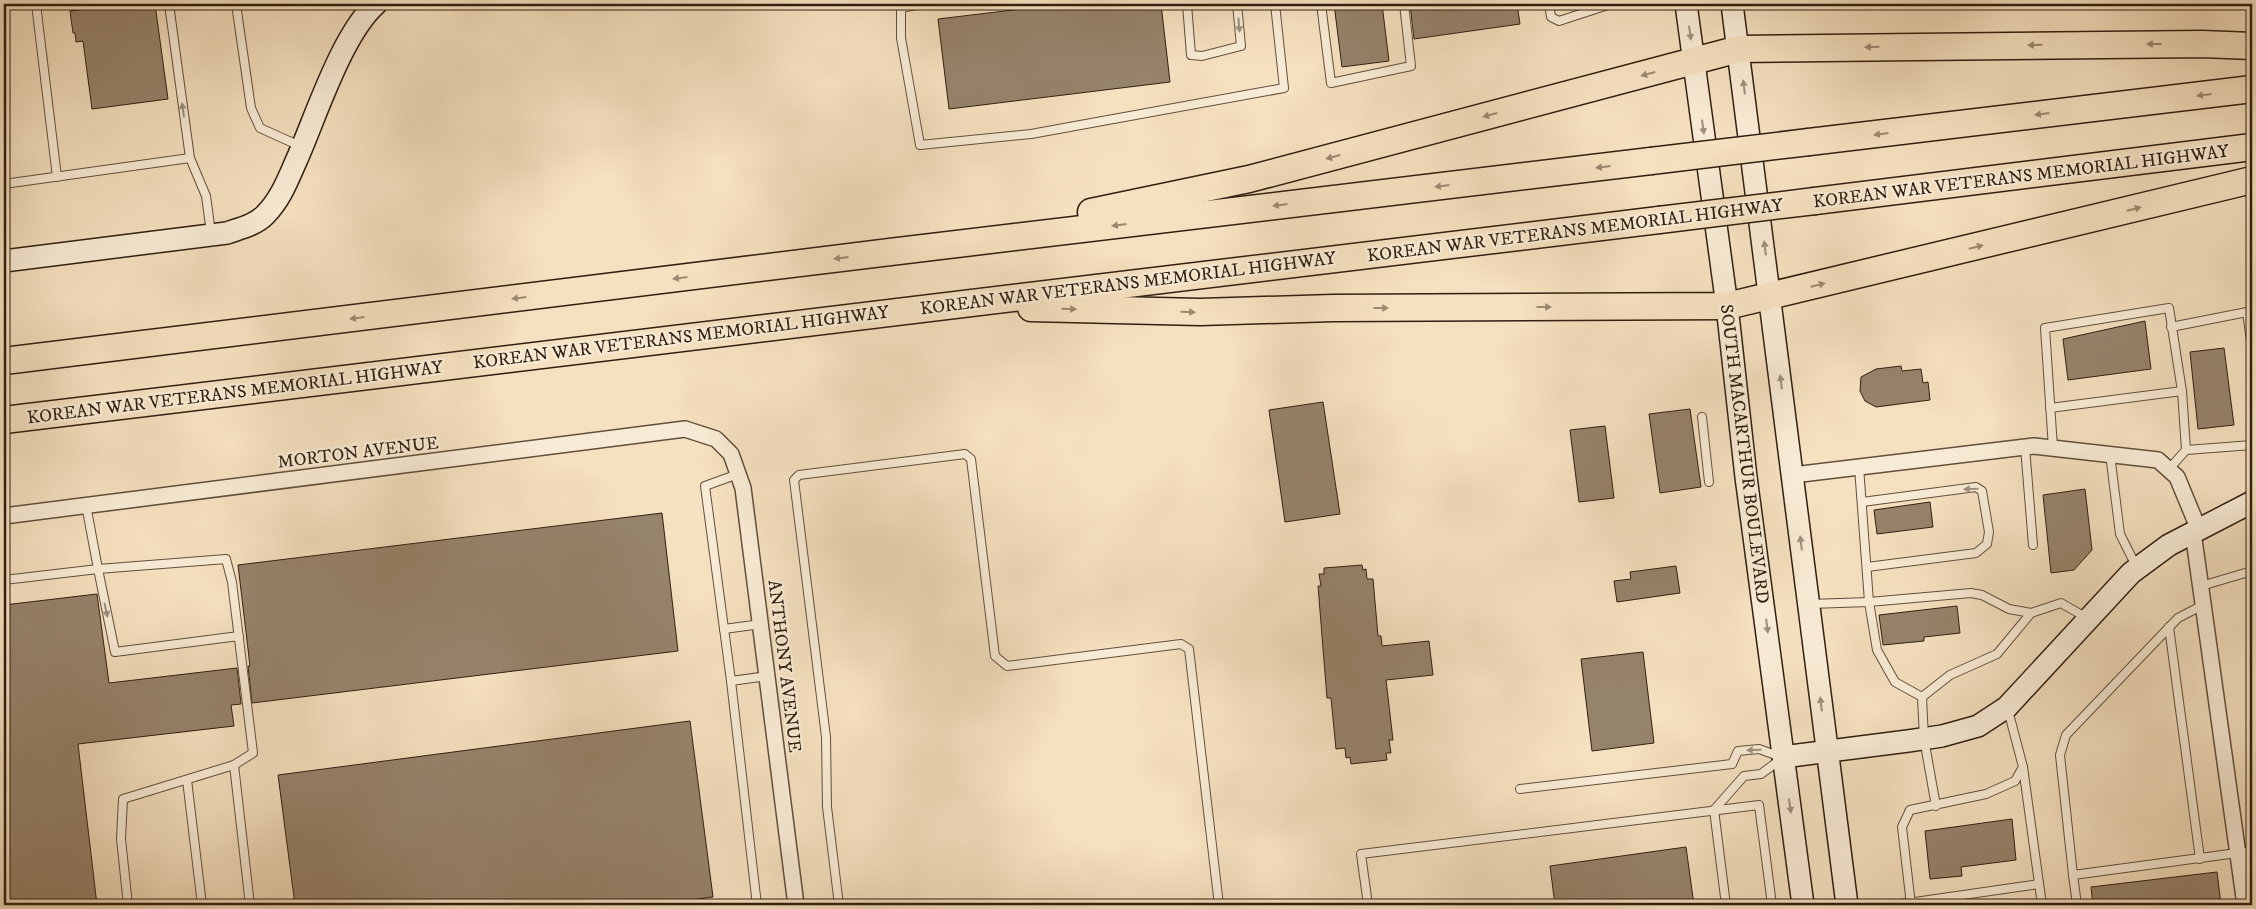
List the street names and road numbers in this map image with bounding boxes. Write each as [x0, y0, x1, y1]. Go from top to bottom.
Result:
street label: KOREAN WAR VETERANS MEMORIAL HIGHWAY [1812, 140, 2231, 213]
street label: KOREAN WAR VETERANS MEMORIAL HIGHWAY [1366, 194, 1785, 267]
street label: KOREAN WAR VETERANS MEMORIAL HIGHWAY [919, 247, 1338, 320]
street label: KOREAN WAR VETERANS MEMORIAL HIGHWAY [472, 301, 891, 374]
street label: SOUTH MACARTHUR BOULEVARD [1715, 303, 1773, 605]
street label: KOREAN WAR VETERANS MEMORIAL HIGHWAY [26, 356, 445, 429]
street label: MORTON AVENUE [276, 432, 440, 474]
street label: ANTHONY AVENUE [762, 578, 806, 754]

